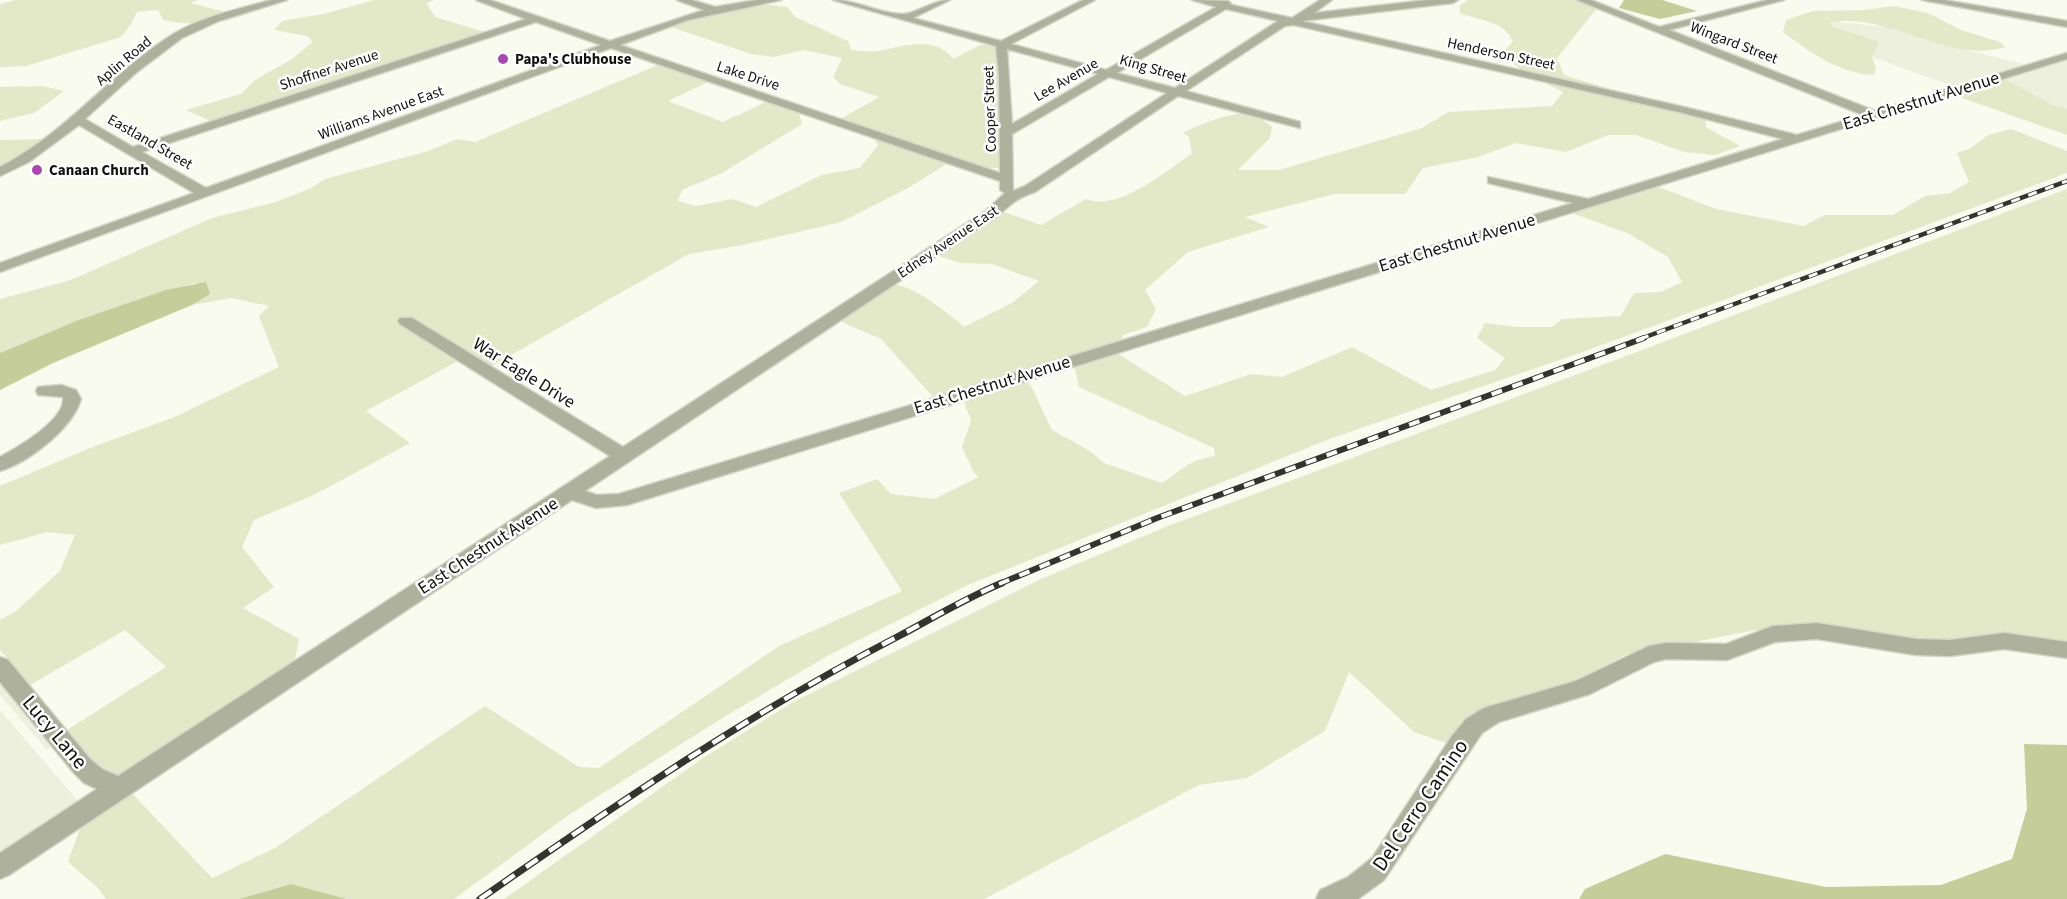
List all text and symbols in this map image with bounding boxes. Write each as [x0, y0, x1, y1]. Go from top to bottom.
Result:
street label: Wingard Street [1687, 17, 1781, 69]
street label: Aplin Road [91, 31, 157, 91]
street label: Henderson Street [1445, 32, 1557, 76]
street label: Shoffner Avenue [277, 44, 381, 96]
place label: Papa's Clubhouse [515, 49, 632, 70]
street label: King Street [1117, 49, 1189, 89]
marker: Papa's Clubhouse [496, 52, 510, 66]
street label: Lee Avenue [1030, 53, 1102, 107]
street label: Lake Drive [714, 56, 782, 96]
street label: Cooper Street [978, 65, 1002, 153]
street label: East Chestnut Avenue [1840, 65, 2002, 137]
street label: Williams Avenue East [315, 81, 447, 145]
street label: Eastland Street [104, 109, 196, 175]
place label: Canaan Church [49, 160, 149, 181]
marker: Canaan Church [30, 163, 44, 177]
street label: Edney Avenue East [893, 200, 1003, 284]
street label: East Chestnut Avenue [1376, 207, 1538, 279]
street label: War Eagle Drive [468, 332, 580, 415]
street label: East Chestnut Avenue [911, 349, 1073, 421]
street label: East Chestnut Avenue [413, 491, 563, 601]
street label: Lucy Lane [15, 689, 95, 775]
street label: Del Cerro Camino [1365, 733, 1475, 877]

